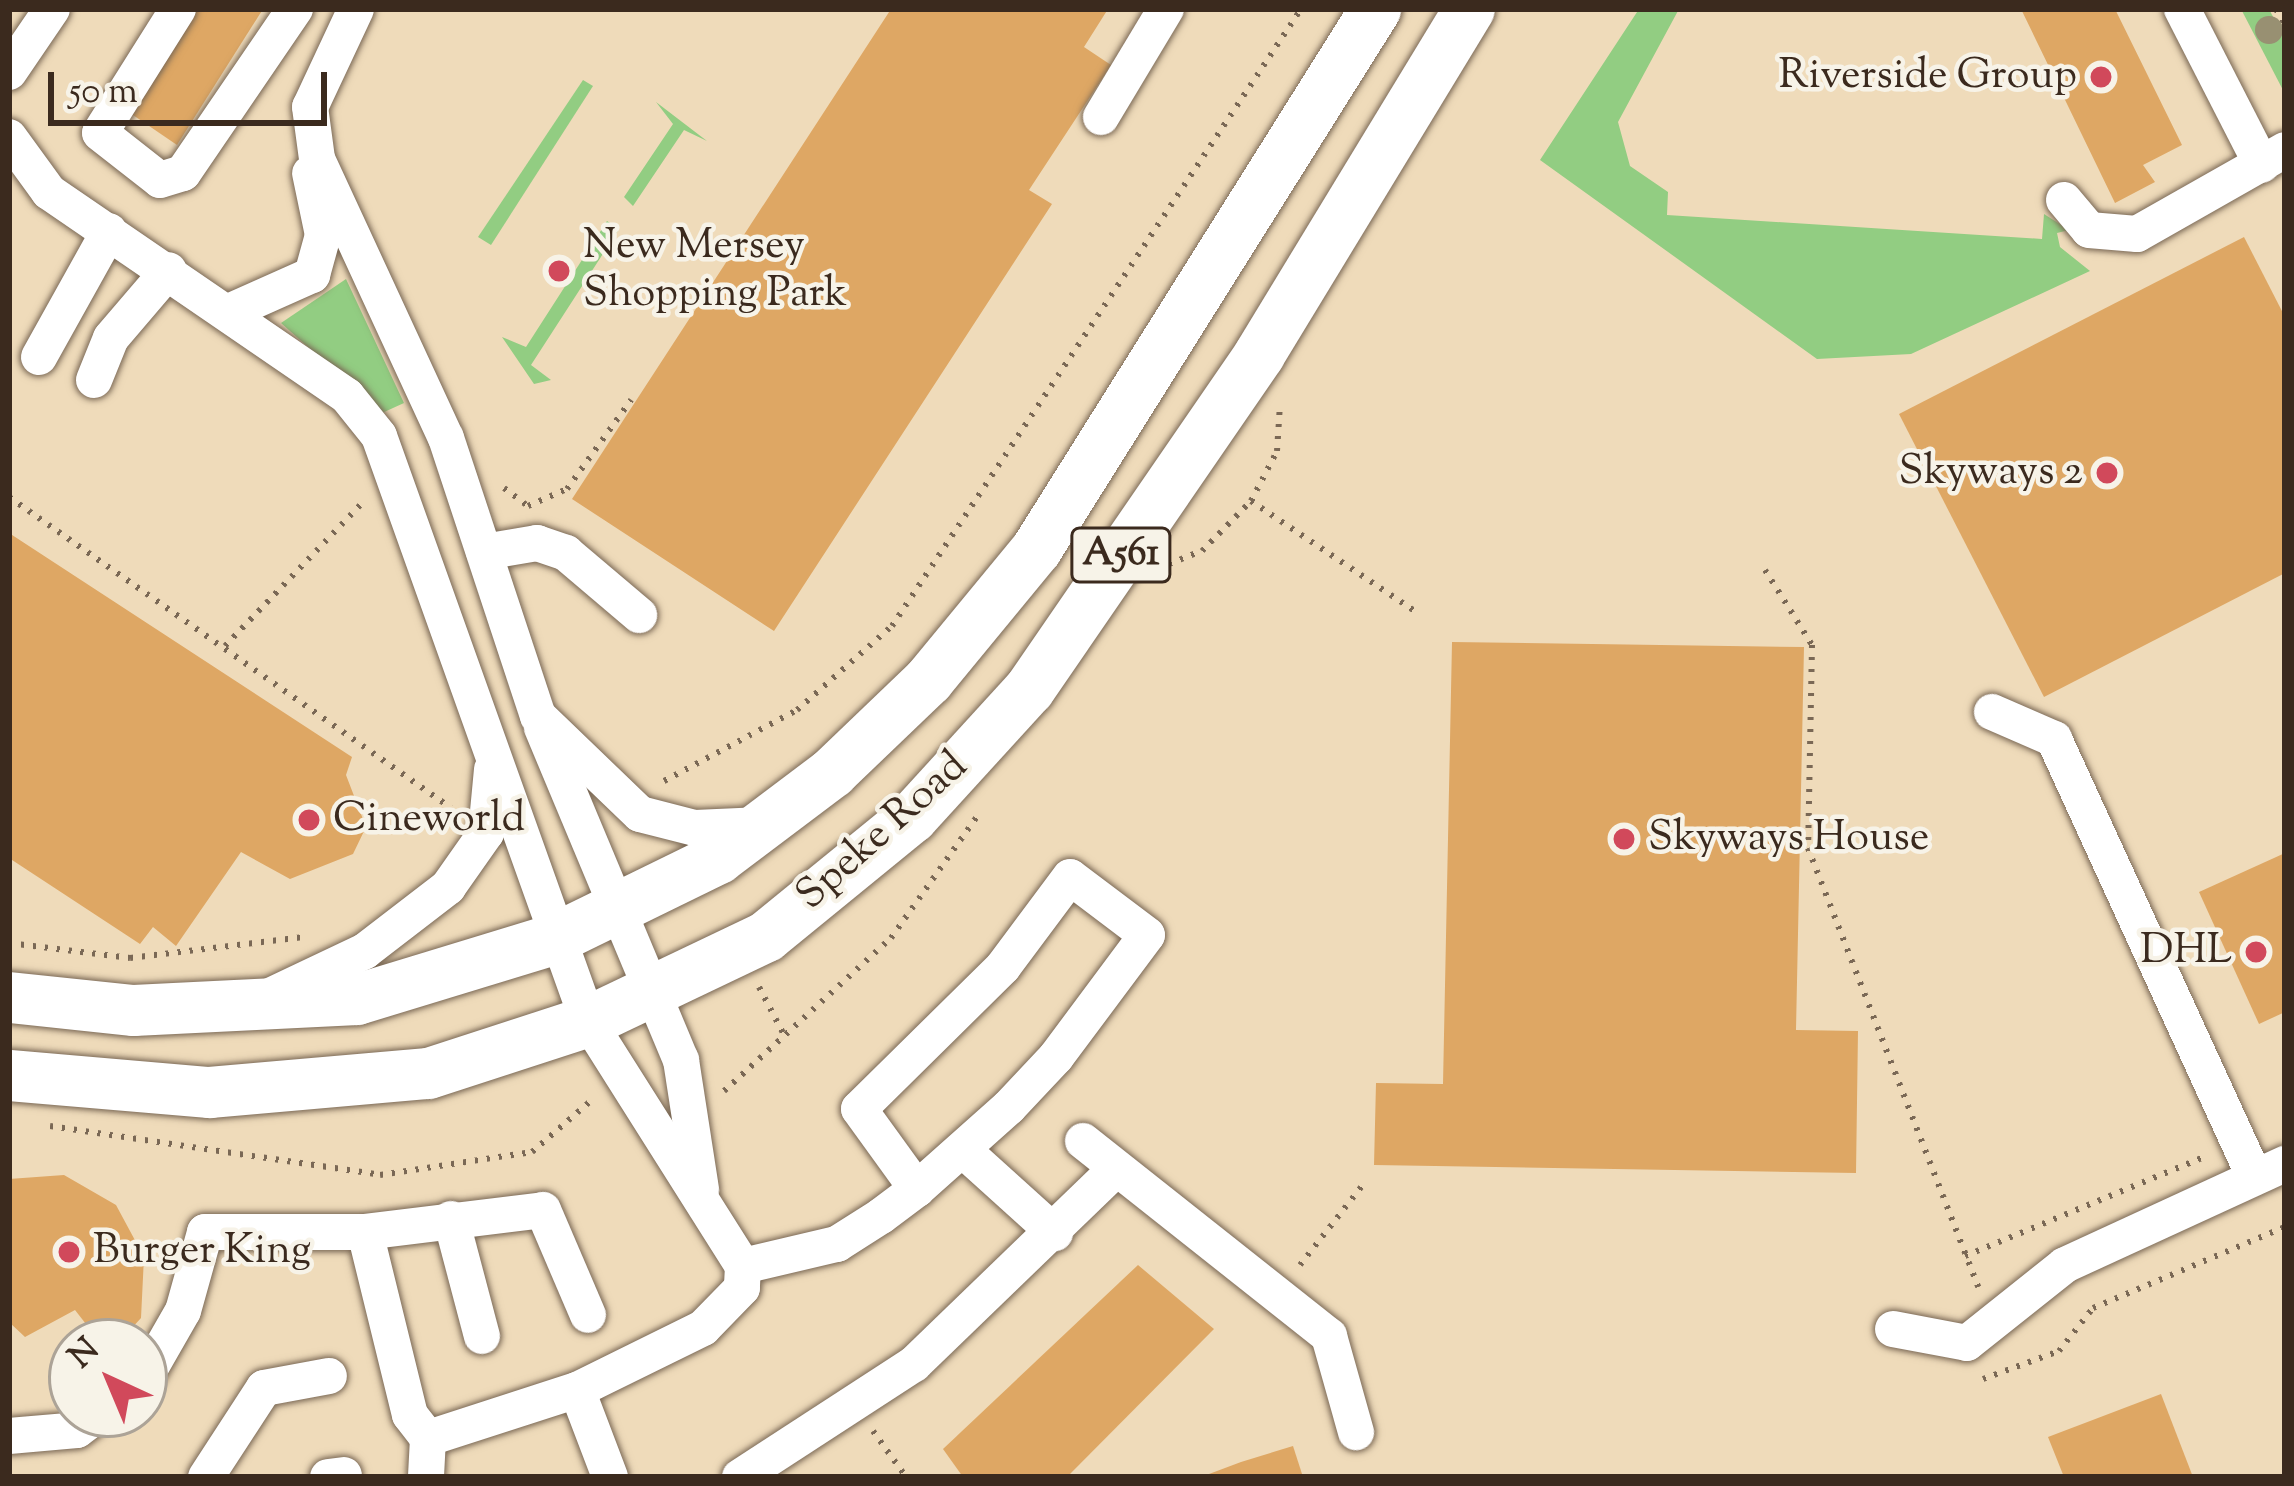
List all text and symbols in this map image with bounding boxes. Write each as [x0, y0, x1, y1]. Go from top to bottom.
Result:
scale bar [54, 48, 333, 122]
place label: Riverside Group [1778, 52, 2077, 102]
marker: Riverside Group [2088, 64, 2114, 90]
text: 50 m [69, 67, 138, 119]
place label: New Mersey Shopping Park [583, 222, 847, 320]
marker: New Mersey Shopping Park [546, 258, 572, 284]
place label: Skyways 2 [1898, 448, 2083, 498]
marker: Skyways 2 [2094, 460, 2120, 486]
road number: A561 [1070, 522, 1172, 588]
street label: Speke Road [787, 742, 979, 922]
place label: Cineworld [333, 795, 525, 845]
marker: Cineworld [296, 807, 322, 833]
place label: Skyways House [1648, 814, 1929, 864]
marker: Skyways House [1611, 826, 1637, 852]
place label: DHL [2140, 927, 2232, 977]
marker: DHL [2243, 939, 2269, 965]
place label: Burger King [93, 1227, 311, 1277]
marker: Burger King [56, 1239, 82, 1265]
north arrow [48, 1318, 168, 1438]
text: N [59, 1328, 111, 1381]

